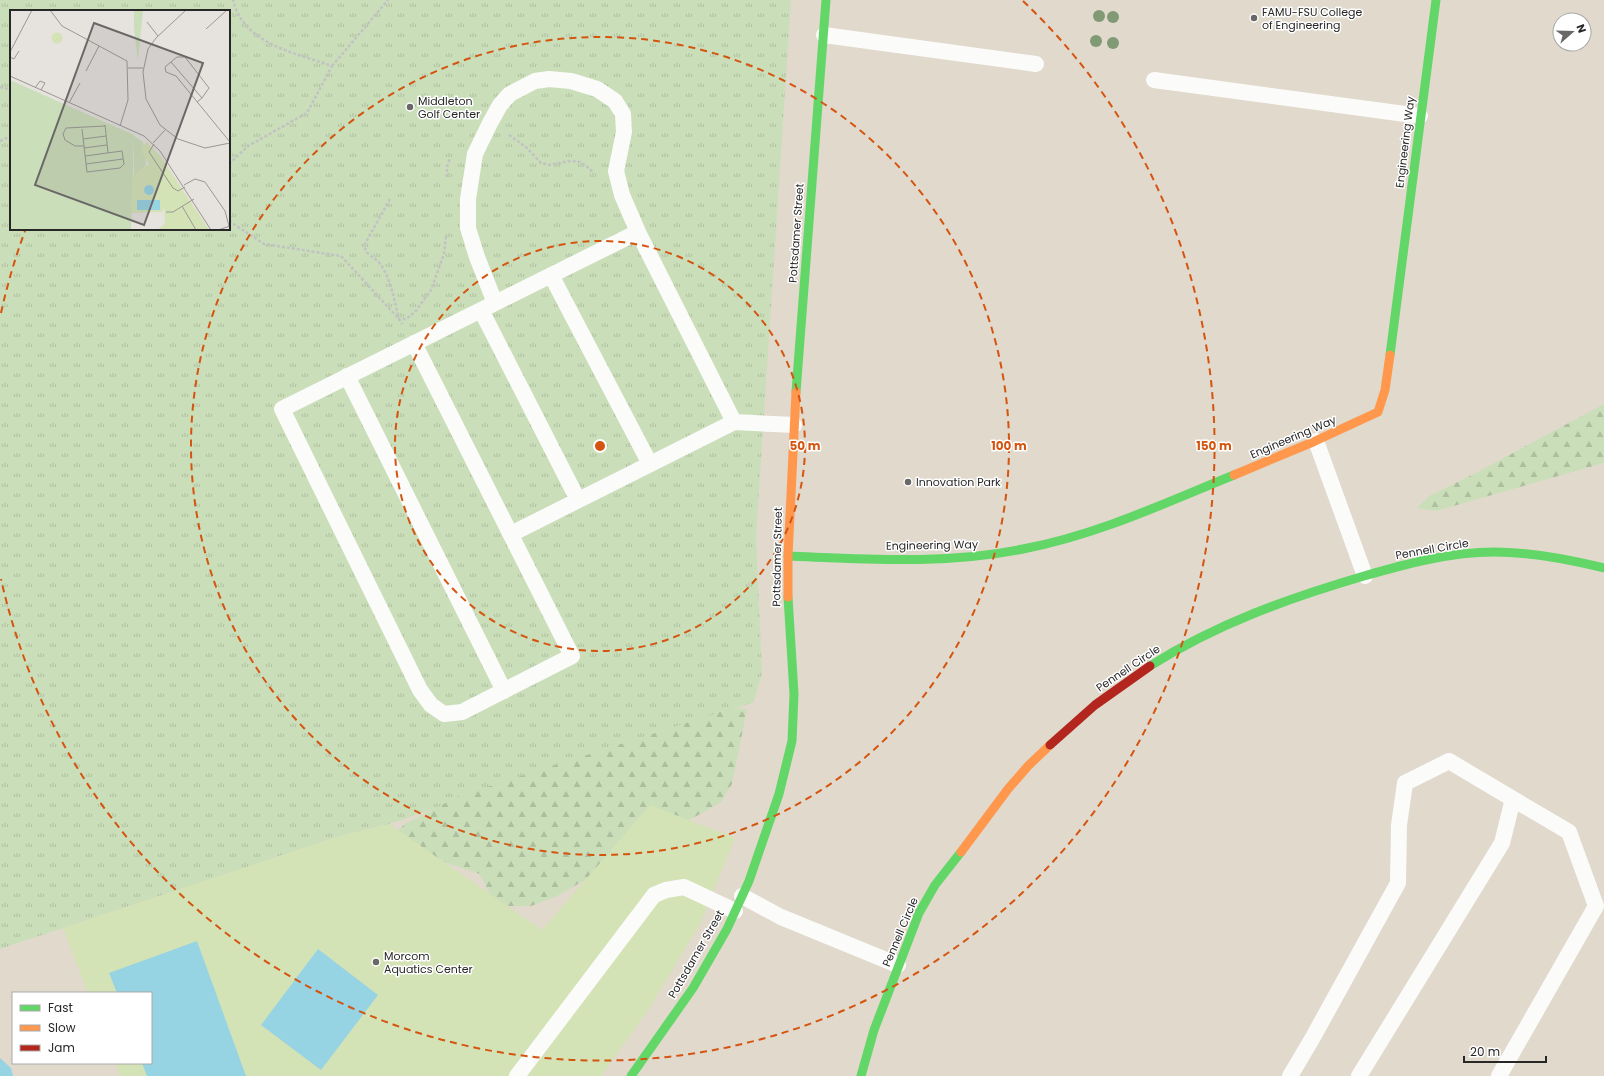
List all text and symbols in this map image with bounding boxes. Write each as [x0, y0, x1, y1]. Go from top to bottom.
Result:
place label: FAMU-FSU College of Engineering [1262, 4, 1362, 33]
inset map [10, 10, 230, 230]
north arrow [1552, 12, 1592, 52]
marker: FAMU-FSU College of Engineering [1249, 13, 1259, 23]
text: N [1572, 22, 1590, 35]
place label: Middleton Golf Center [418, 93, 480, 122]
street label: Engineering Way [1391, 95, 1419, 189]
marker: Middleton Golf Center [405, 102, 415, 112]
street label: Pottsdamer Street [785, 183, 807, 283]
street label: Engineering Way [1247, 411, 1339, 462]
text: 50 m [790, 437, 821, 454]
text: 100 m [991, 437, 1027, 454]
text: 150 m [1196, 437, 1232, 454]
centre of rings [593, 439, 607, 453]
place label: Innovation Park [916, 474, 1001, 490]
marker: Innovation Park [903, 477, 913, 487]
street label: Pottsdamer Street [768, 507, 786, 607]
street label: Pennell Circle [1394, 535, 1470, 563]
street label: Engineering Way [886, 536, 979, 554]
street label: Pennell Circle [1093, 641, 1163, 695]
street label: Pennell Circle [878, 895, 922, 969]
street label: Pottsdamer Street [664, 907, 728, 1001]
place label: Morcom Aquatics Center [384, 948, 473, 977]
marker: Morcom Aquatics Center [371, 957, 381, 967]
legend [12, 992, 152, 1064]
text: Fast [48, 999, 73, 1016]
text: Slow [48, 1019, 76, 1036]
scale bar [1464, 1038, 1546, 1064]
text: Jam [48, 1039, 75, 1056]
text: 20 m [1470, 1043, 1500, 1060]

